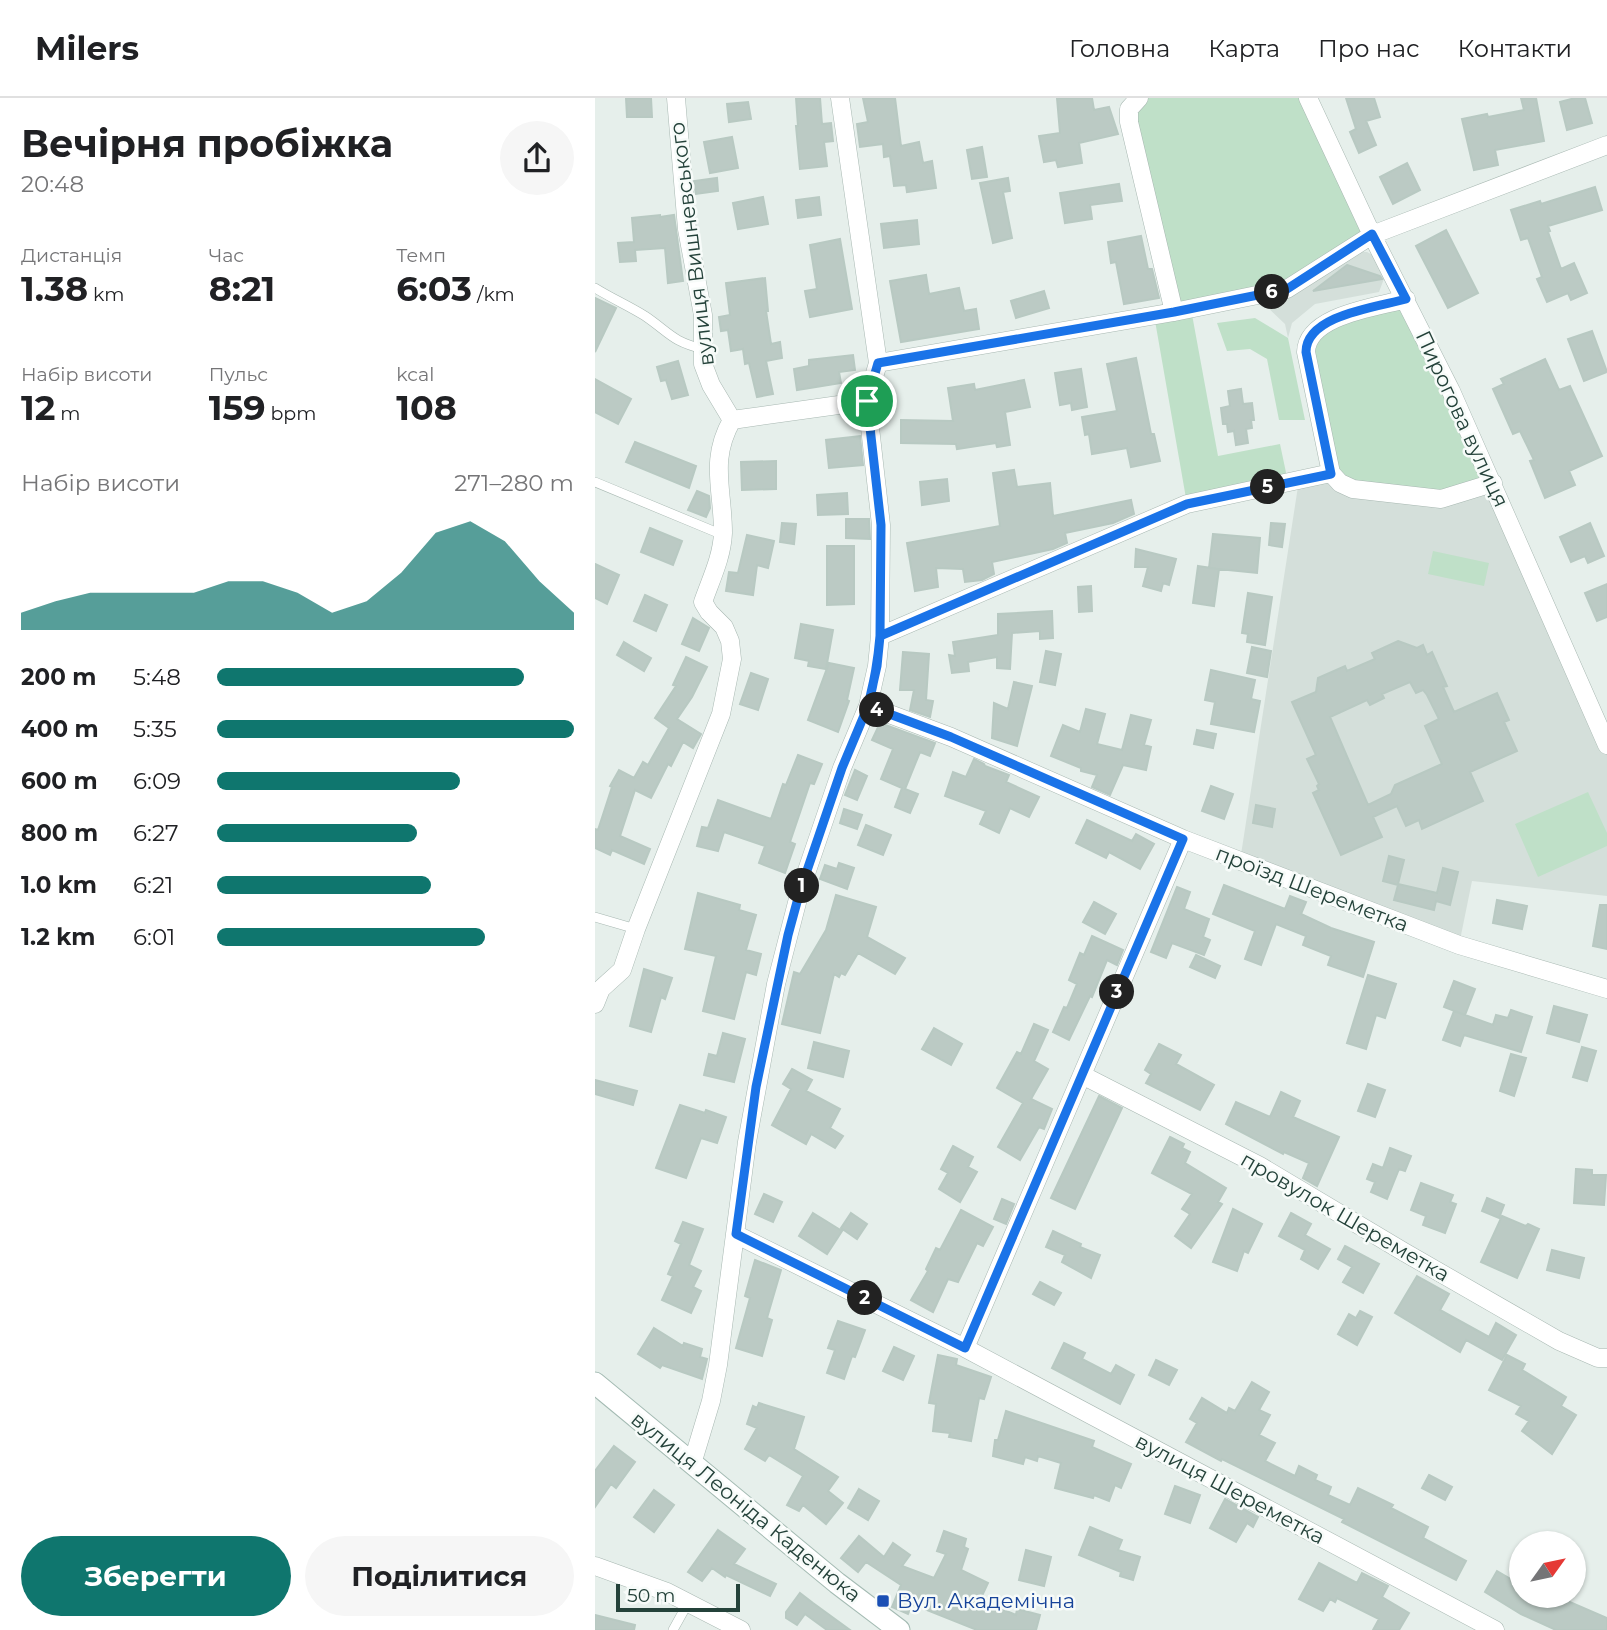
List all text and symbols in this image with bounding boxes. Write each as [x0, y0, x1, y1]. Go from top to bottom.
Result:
text: Milers [35, 28, 139, 68]
text: Головна [1069, 34, 1170, 63]
text: Карта [1208, 34, 1280, 63]
text: Про нас [1318, 34, 1420, 63]
text: Контакти [1458, 34, 1572, 63]
text: Вечірня пробіжка [21, 120, 393, 167]
button: share [500, 121, 574, 195]
street label: вулиця Вишневського [664, 121, 719, 367]
text: 20:48 [21, 170, 84, 198]
text: Дистанція [21, 244, 122, 267]
text: Час [209, 244, 244, 267]
text: Темп [396, 244, 446, 267]
text: 1.38 [21, 267, 88, 310]
text: 8:21 [209, 267, 275, 310]
text: 6:03 [396, 267, 472, 310]
pin: 6 [1255, 274, 1289, 310]
text: 6 [1265, 280, 1278, 303]
text: km [88, 283, 124, 306]
text: /km [472, 283, 515, 306]
street label: Пирогова вулиця [1411, 327, 1514, 511]
text: Набір висоти [21, 363, 152, 386]
text: Пульс [209, 363, 268, 386]
text: kcal [396, 363, 434, 386]
pin [837, 371, 897, 431]
icon: arrive [848, 382, 886, 420]
text: 12 [21, 386, 55, 429]
text: 159 [209, 386, 266, 429]
text: 108 [396, 386, 457, 429]
text: m [55, 402, 81, 425]
text: bpm [266, 402, 316, 425]
text: Набір висоти [21, 469, 180, 497]
text: 271–280 m [454, 469, 574, 497]
pin: 5 [1251, 470, 1285, 504]
text: 5 [1262, 475, 1273, 498]
text: 200 m [21, 663, 96, 691]
text: 5:48 [133, 663, 181, 691]
pin: 4 [859, 692, 895, 728]
text: 4 [870, 698, 883, 721]
text: 400 m [21, 715, 99, 743]
text: 5:35 [133, 715, 177, 743]
text: 600 m [21, 767, 98, 795]
text: 6:09 [133, 767, 181, 795]
text: 800 m [21, 819, 98, 847]
text: 6:27 [133, 819, 178, 847]
street label: проїзд Шереметка [1212, 840, 1412, 937]
pin: 1 [785, 868, 819, 904]
text: 1.0 km [21, 871, 97, 899]
text: 6:21 [133, 871, 173, 899]
text: 1 [798, 874, 805, 897]
text: 1.2 km [21, 923, 95, 951]
text: 6:01 [133, 923, 175, 951]
pin: 3 [1099, 974, 1135, 1010]
text: 3 [1111, 980, 1122, 1003]
street label: провулок Шереметка [1236, 1147, 1454, 1287]
pin: 2 [847, 1280, 883, 1316]
text: 2 [859, 1286, 870, 1309]
street label: вулиця Леоніда Каденюка [626, 1406, 866, 1607]
street label: вулиця Шереметка [1131, 1428, 1329, 1549]
north arrow [1509, 1531, 1585, 1608]
map controls [1509, 1531, 1586, 1608]
button: Зберегти [21, 1536, 291, 1616]
button: Поділитися [305, 1536, 574, 1616]
scale bar [616, 1581, 740, 1613]
text: 50 m [627, 1584, 675, 1607]
place label: Вул. Академічна [897, 1588, 1075, 1613]
marker: Вул. Академічна [875, 1593, 891, 1609]

